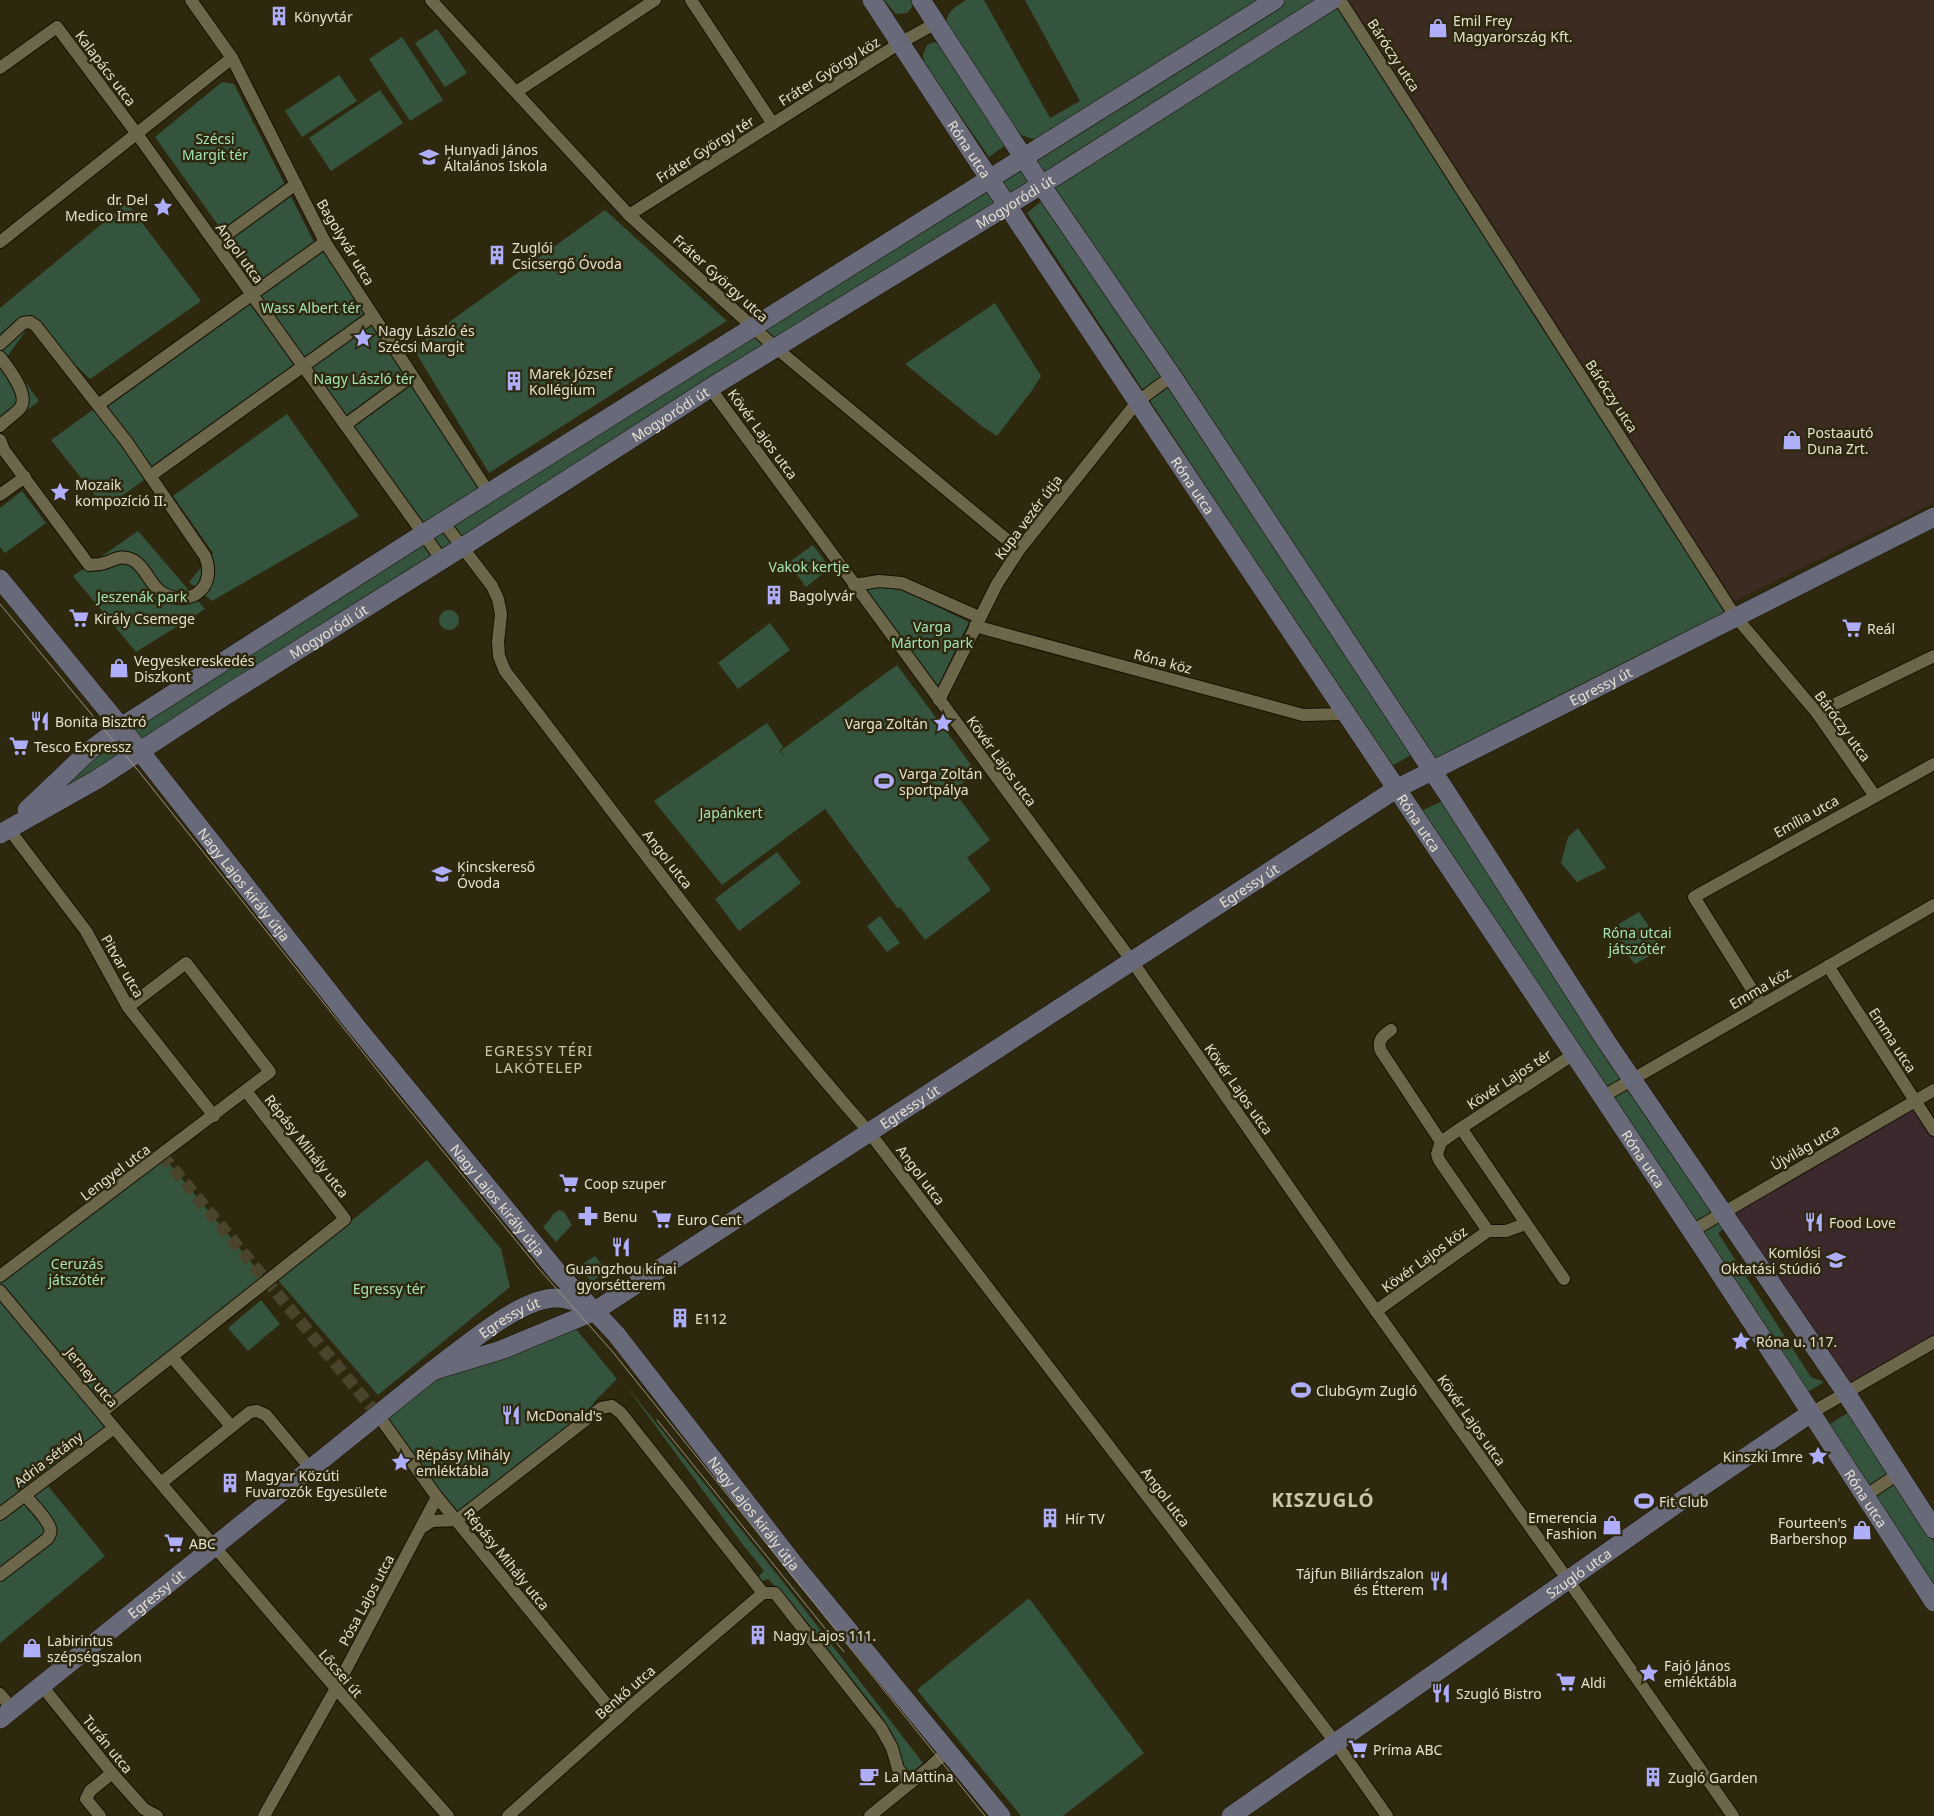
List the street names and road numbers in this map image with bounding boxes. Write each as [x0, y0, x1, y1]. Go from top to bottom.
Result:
street label: Báróczy utca [1363, 15, 1425, 95]
street label: Kalapács utca [71, 26, 141, 110]
street label: Fráter György köz [775, 32, 884, 110]
street label: Fráter György tér [652, 111, 758, 187]
street label: Róna utca [944, 116, 996, 181]
street label: Mogyoródi út [972, 170, 1058, 233]
street label: Bagolyvár utca [313, 195, 379, 289]
street label: Angol utca [212, 219, 268, 287]
street label: Fráter György utca [669, 230, 773, 326]
street label: Báróczy utca [1581, 356, 1643, 436]
street label: Mogyoródi út [627, 382, 713, 446]
street label: Kövér Lajos utca [724, 385, 802, 483]
street label: Róna utca [1167, 453, 1219, 518]
street label: Kupa vezér útja [990, 471, 1066, 563]
street label: Mogyoródi út [285, 599, 371, 663]
street label: Róna köz [1132, 644, 1195, 678]
street label: Egressy út [1566, 662, 1635, 709]
street label: Báróczy utca [1811, 687, 1875, 765]
street label: Kövér Lajos utca [963, 712, 1041, 810]
street label: Róna utca [1393, 790, 1445, 855]
street label: Emília utca [1770, 790, 1842, 842]
street label: Nagy Lajos király útja [194, 823, 295, 945]
street label: Angol utca [639, 825, 697, 893]
street label: Egressy út [1215, 859, 1282, 912]
street label: Pitvar utca [97, 931, 149, 1001]
street label: Emma köz [1726, 963, 1794, 1013]
street label: Emma utca [1865, 1004, 1921, 1076]
street label: Kövér Lajos utca [1200, 1040, 1278, 1138]
street label: Kövér Lajos tér [1463, 1044, 1555, 1114]
street label: Egressy út [876, 1080, 943, 1133]
street label: Répásy Mihály utca [261, 1090, 353, 1202]
street label: Újvilág utca [1767, 1120, 1843, 1174]
street label: Róna utca [1618, 1126, 1670, 1191]
street label: Lengyel utca [76, 1139, 154, 1205]
street label: Nagy Lajos király útja [447, 1140, 550, 1260]
street label: Angol utca [892, 1141, 950, 1209]
street label: Kövér Lajos köz [1377, 1221, 1471, 1296]
street label: Egressy út [474, 1292, 542, 1342]
street label: Jerney utca [60, 1341, 123, 1411]
street label: Kövér Lajos utca [1433, 1371, 1511, 1469]
street label: Adria sétány [10, 1426, 87, 1491]
street label: Nagy Lajos király útja [704, 1452, 805, 1574]
street label: Angol utca [1137, 1463, 1195, 1531]
street label: Róna utca [1841, 1465, 1892, 1531]
street label: Répásy Mihály utca [460, 1504, 554, 1614]
street label: Szugló utca [1542, 1543, 1615, 1602]
street label: Pósa Lajos utca [334, 1551, 398, 1649]
street label: Egressy út [123, 1565, 188, 1622]
street label: Lőcsei út [315, 1645, 367, 1701]
street label: Benkő utca [591, 1661, 659, 1723]
street label: Turán utca [79, 1711, 137, 1777]

